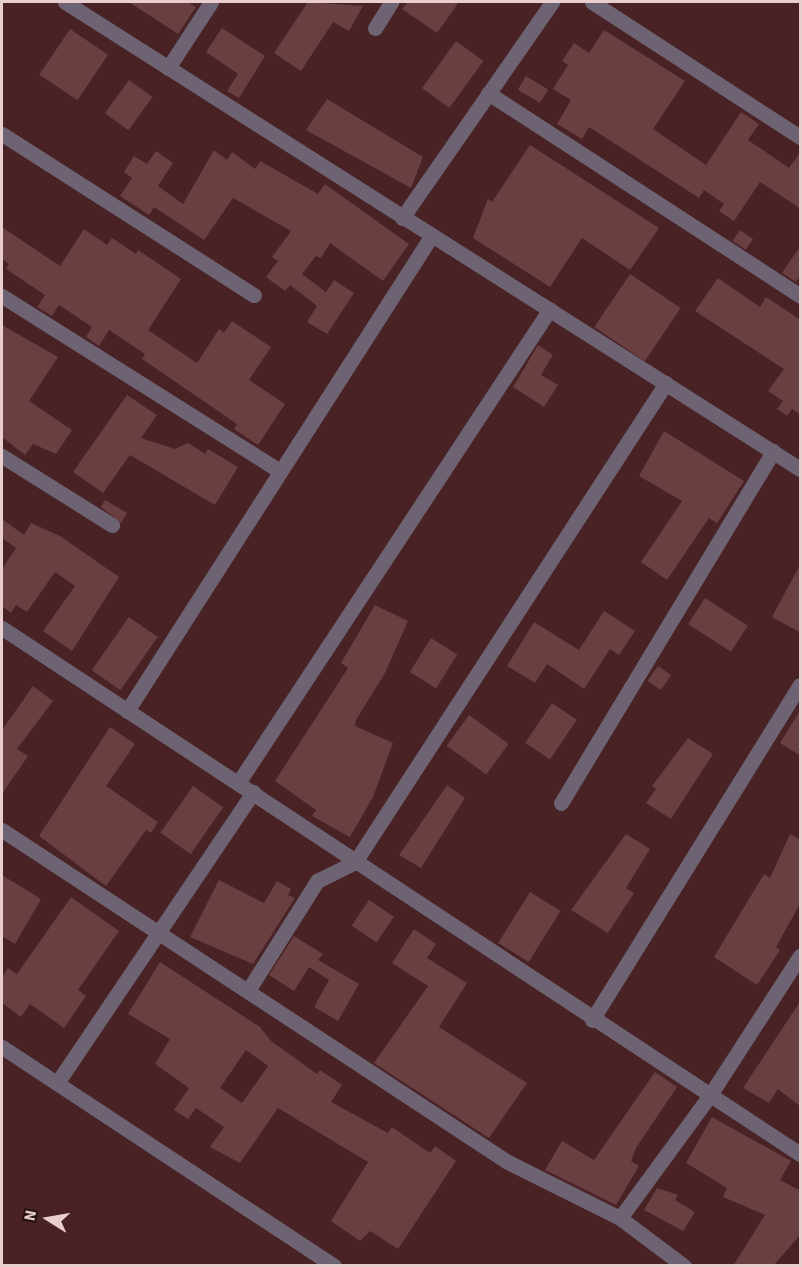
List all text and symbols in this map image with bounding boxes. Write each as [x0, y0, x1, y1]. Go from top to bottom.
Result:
north arrow [18, 1189, 78, 1249]
text: N [19, 1208, 42, 1223]

